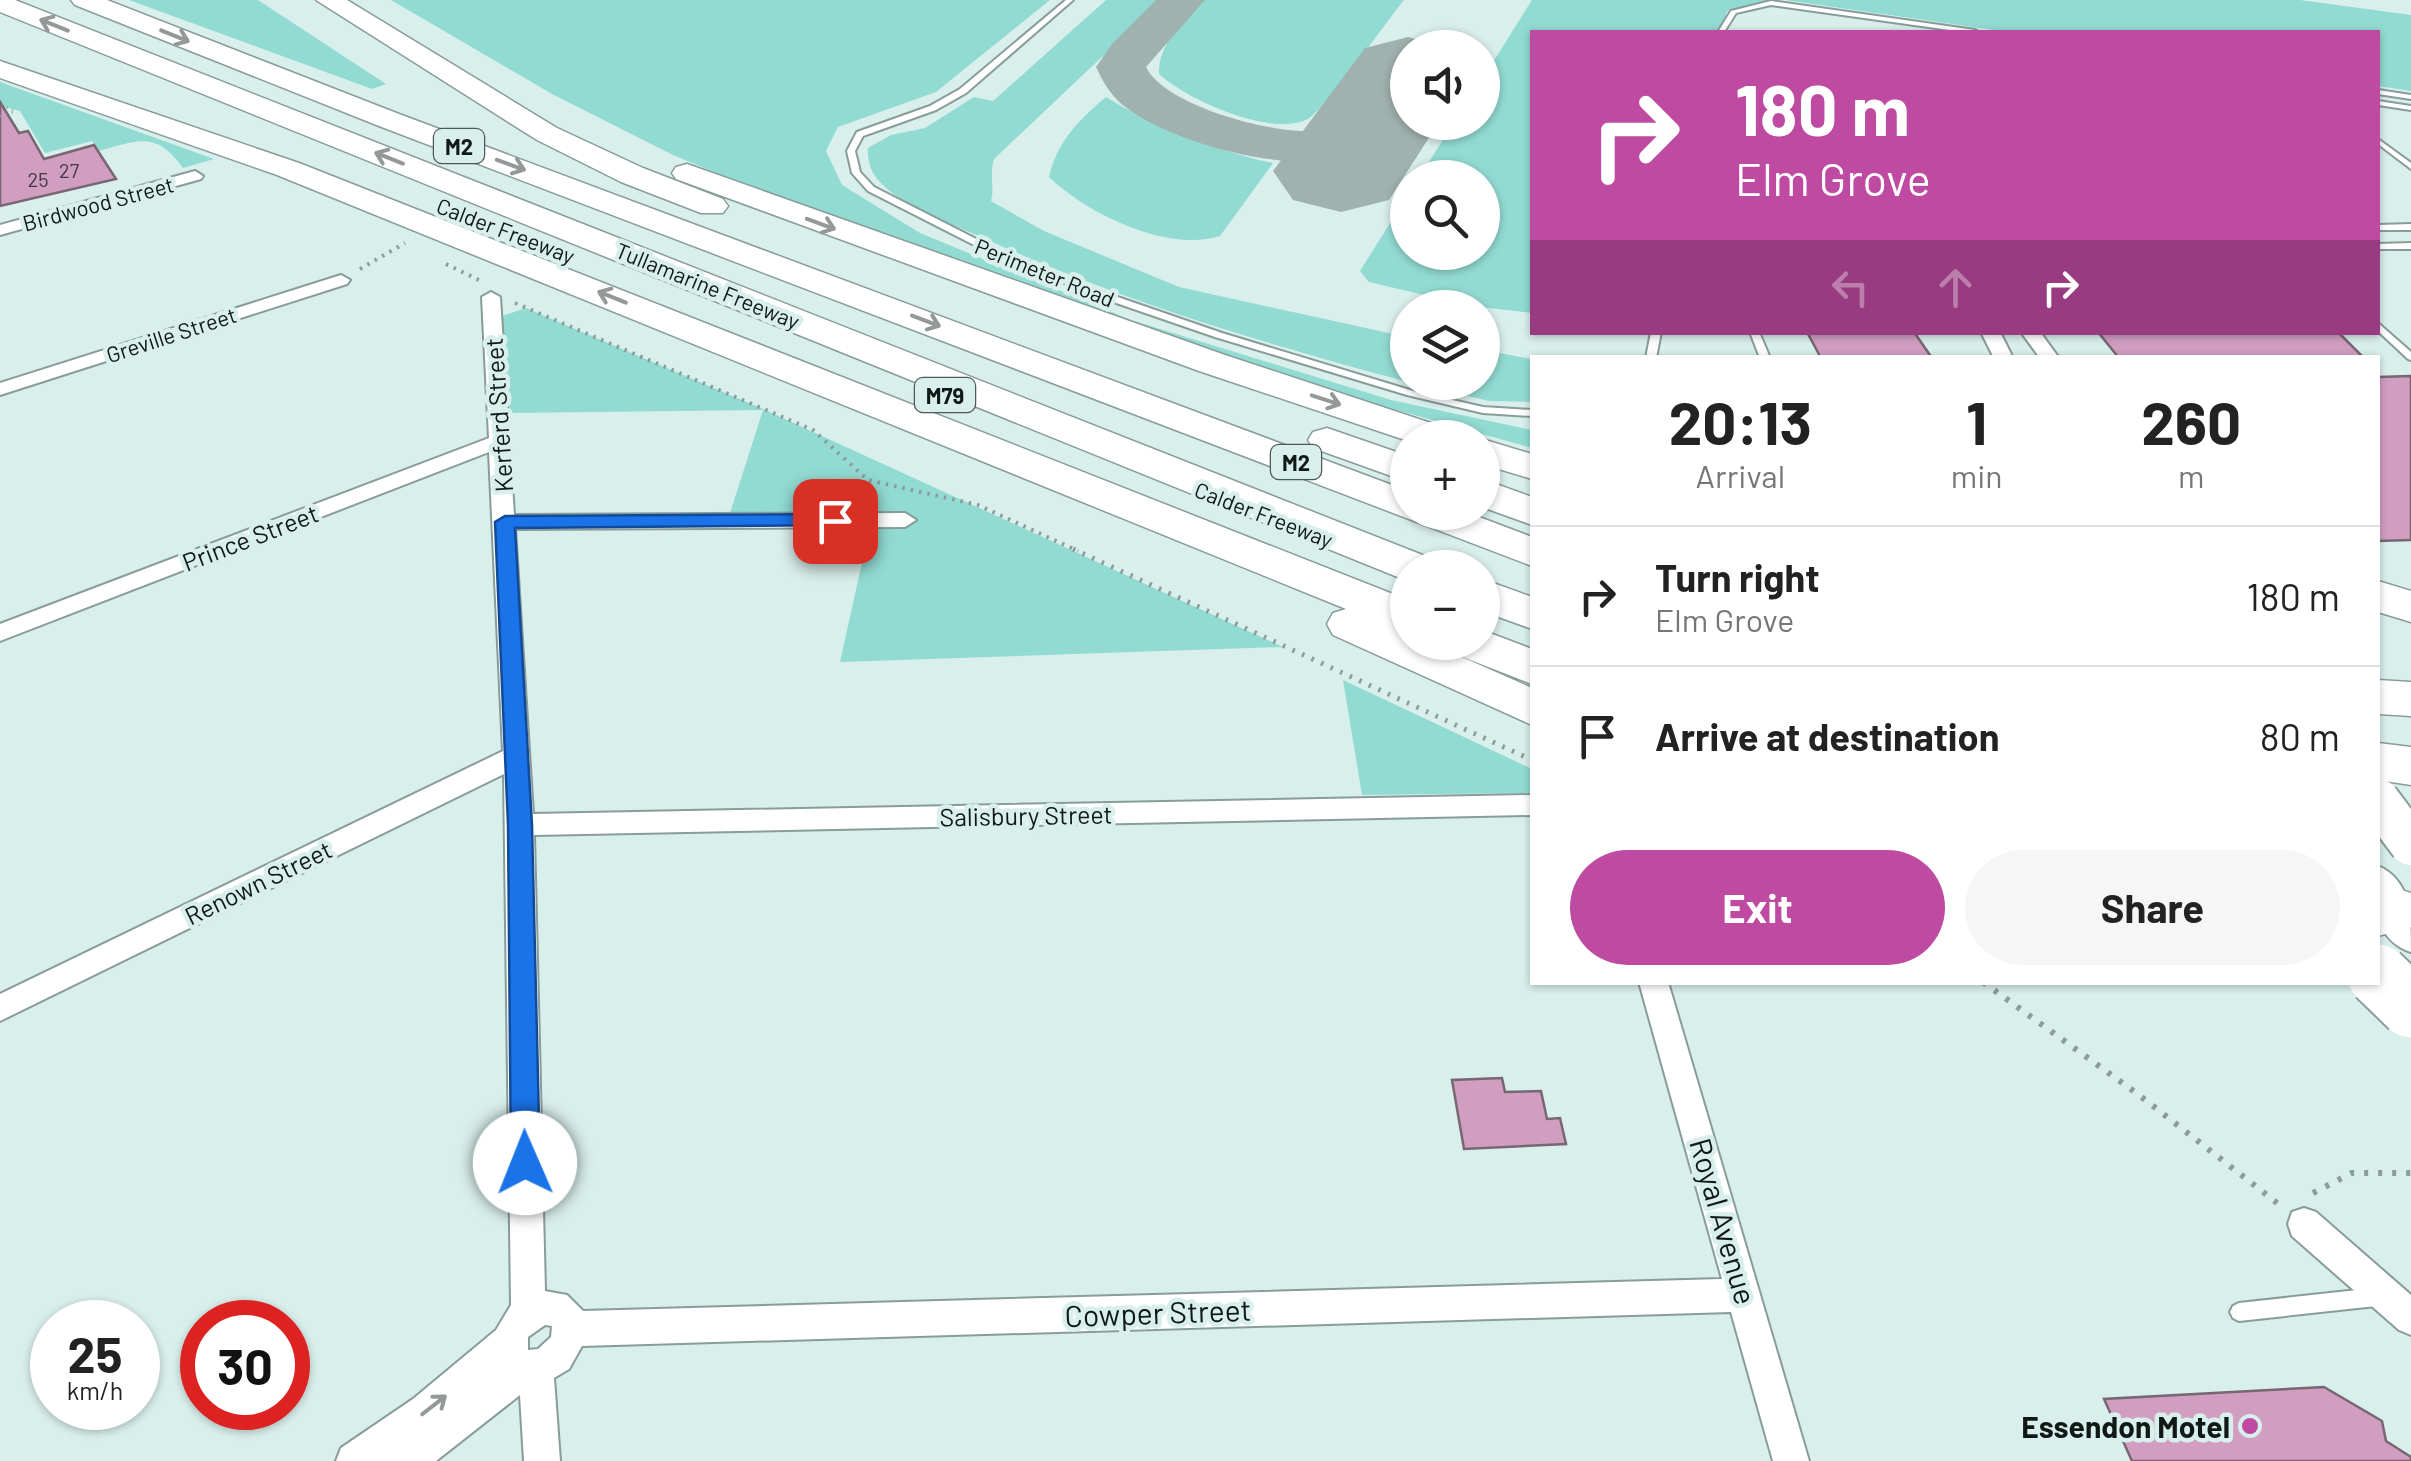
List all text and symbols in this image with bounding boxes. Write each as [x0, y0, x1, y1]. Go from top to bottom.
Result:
one-way arrow [40, 14, 70, 32]
one-way arrow [159, 29, 190, 47]
map controls [1390, 30, 1500, 660]
button: sound [1390, 30, 1500, 140]
text: 180 m [1735, 66, 1910, 150]
icon: right [1570, 70, 1700, 200]
road number: M2 [434, 129, 484, 163]
one-way arrow [374, 147, 405, 165]
text: Elm Grove [1735, 151, 1931, 205]
one-way arrow [495, 157, 526, 175]
house number: 27 [59, 158, 80, 182]
button: search [1390, 160, 1500, 270]
house number: 25 [28, 167, 49, 191]
street label: Birdwood Street [20, 170, 176, 236]
street label: Calder Freeway [433, 192, 579, 268]
one-way arrow [805, 216, 836, 234]
street label: Perimeter Road [971, 232, 1119, 312]
street label: Tullamarine Freeway [612, 236, 804, 334]
icon: left [1823, 260, 1878, 315]
icon: ahead [1928, 260, 1983, 315]
icon: right [2033, 260, 2088, 315]
one-way arrow [597, 287, 628, 305]
button: layers [1390, 290, 1500, 400]
street label: Greville Street [103, 301, 239, 367]
one-way arrow [910, 313, 941, 331]
street label: Kerferd Street [478, 337, 518, 493]
road number: M79 [915, 378, 975, 412]
text: 20:13 [1669, 385, 1812, 457]
text: 1 [1966, 385, 1987, 457]
text: 260 [2141, 385, 2241, 457]
one-way arrow [1310, 393, 1342, 411]
button: + [1390, 420, 1500, 530]
road number: M2 [1271, 445, 1321, 479]
text: Arrival [1696, 456, 1785, 494]
text: min [1951, 456, 2003, 494]
text: m [2178, 456, 2205, 494]
street label: Calder Freeway [1191, 476, 1337, 552]
pin [793, 479, 878, 564]
icon: arrive [808, 494, 863, 549]
street label: Prince Street [178, 497, 322, 577]
button: − [1390, 550, 1500, 660]
text: Turn right [1655, 554, 1820, 600]
icon: right [1570, 569, 1625, 624]
text: 180 m [2246, 573, 2340, 619]
text: Elm Grove [1655, 600, 1794, 638]
icon: arrive [1570, 709, 1625, 764]
text: Arrive at destination [1655, 713, 2000, 759]
text: 80 m [2260, 713, 2340, 759]
street label: Salisbury Street [939, 798, 1113, 832]
street label: Renown Street [180, 834, 336, 930]
button: Exit [1570, 850, 1945, 965]
button: Share [1965, 850, 2340, 965]
position arrow [473, 1111, 577, 1215]
street label: Royal Avenue [1683, 1134, 1765, 1308]
street label: Cowper Street [1064, 1291, 1252, 1333]
speed limit sign: 30 [180, 1300, 310, 1430]
text: 25 [68, 1323, 122, 1383]
text: km/h [67, 1375, 123, 1405]
one-way arrow [420, 1395, 447, 1416]
place label: Essendon Motel [2021, 1408, 2230, 1444]
marker: Essendon Motel [2239, 1415, 2261, 1437]

